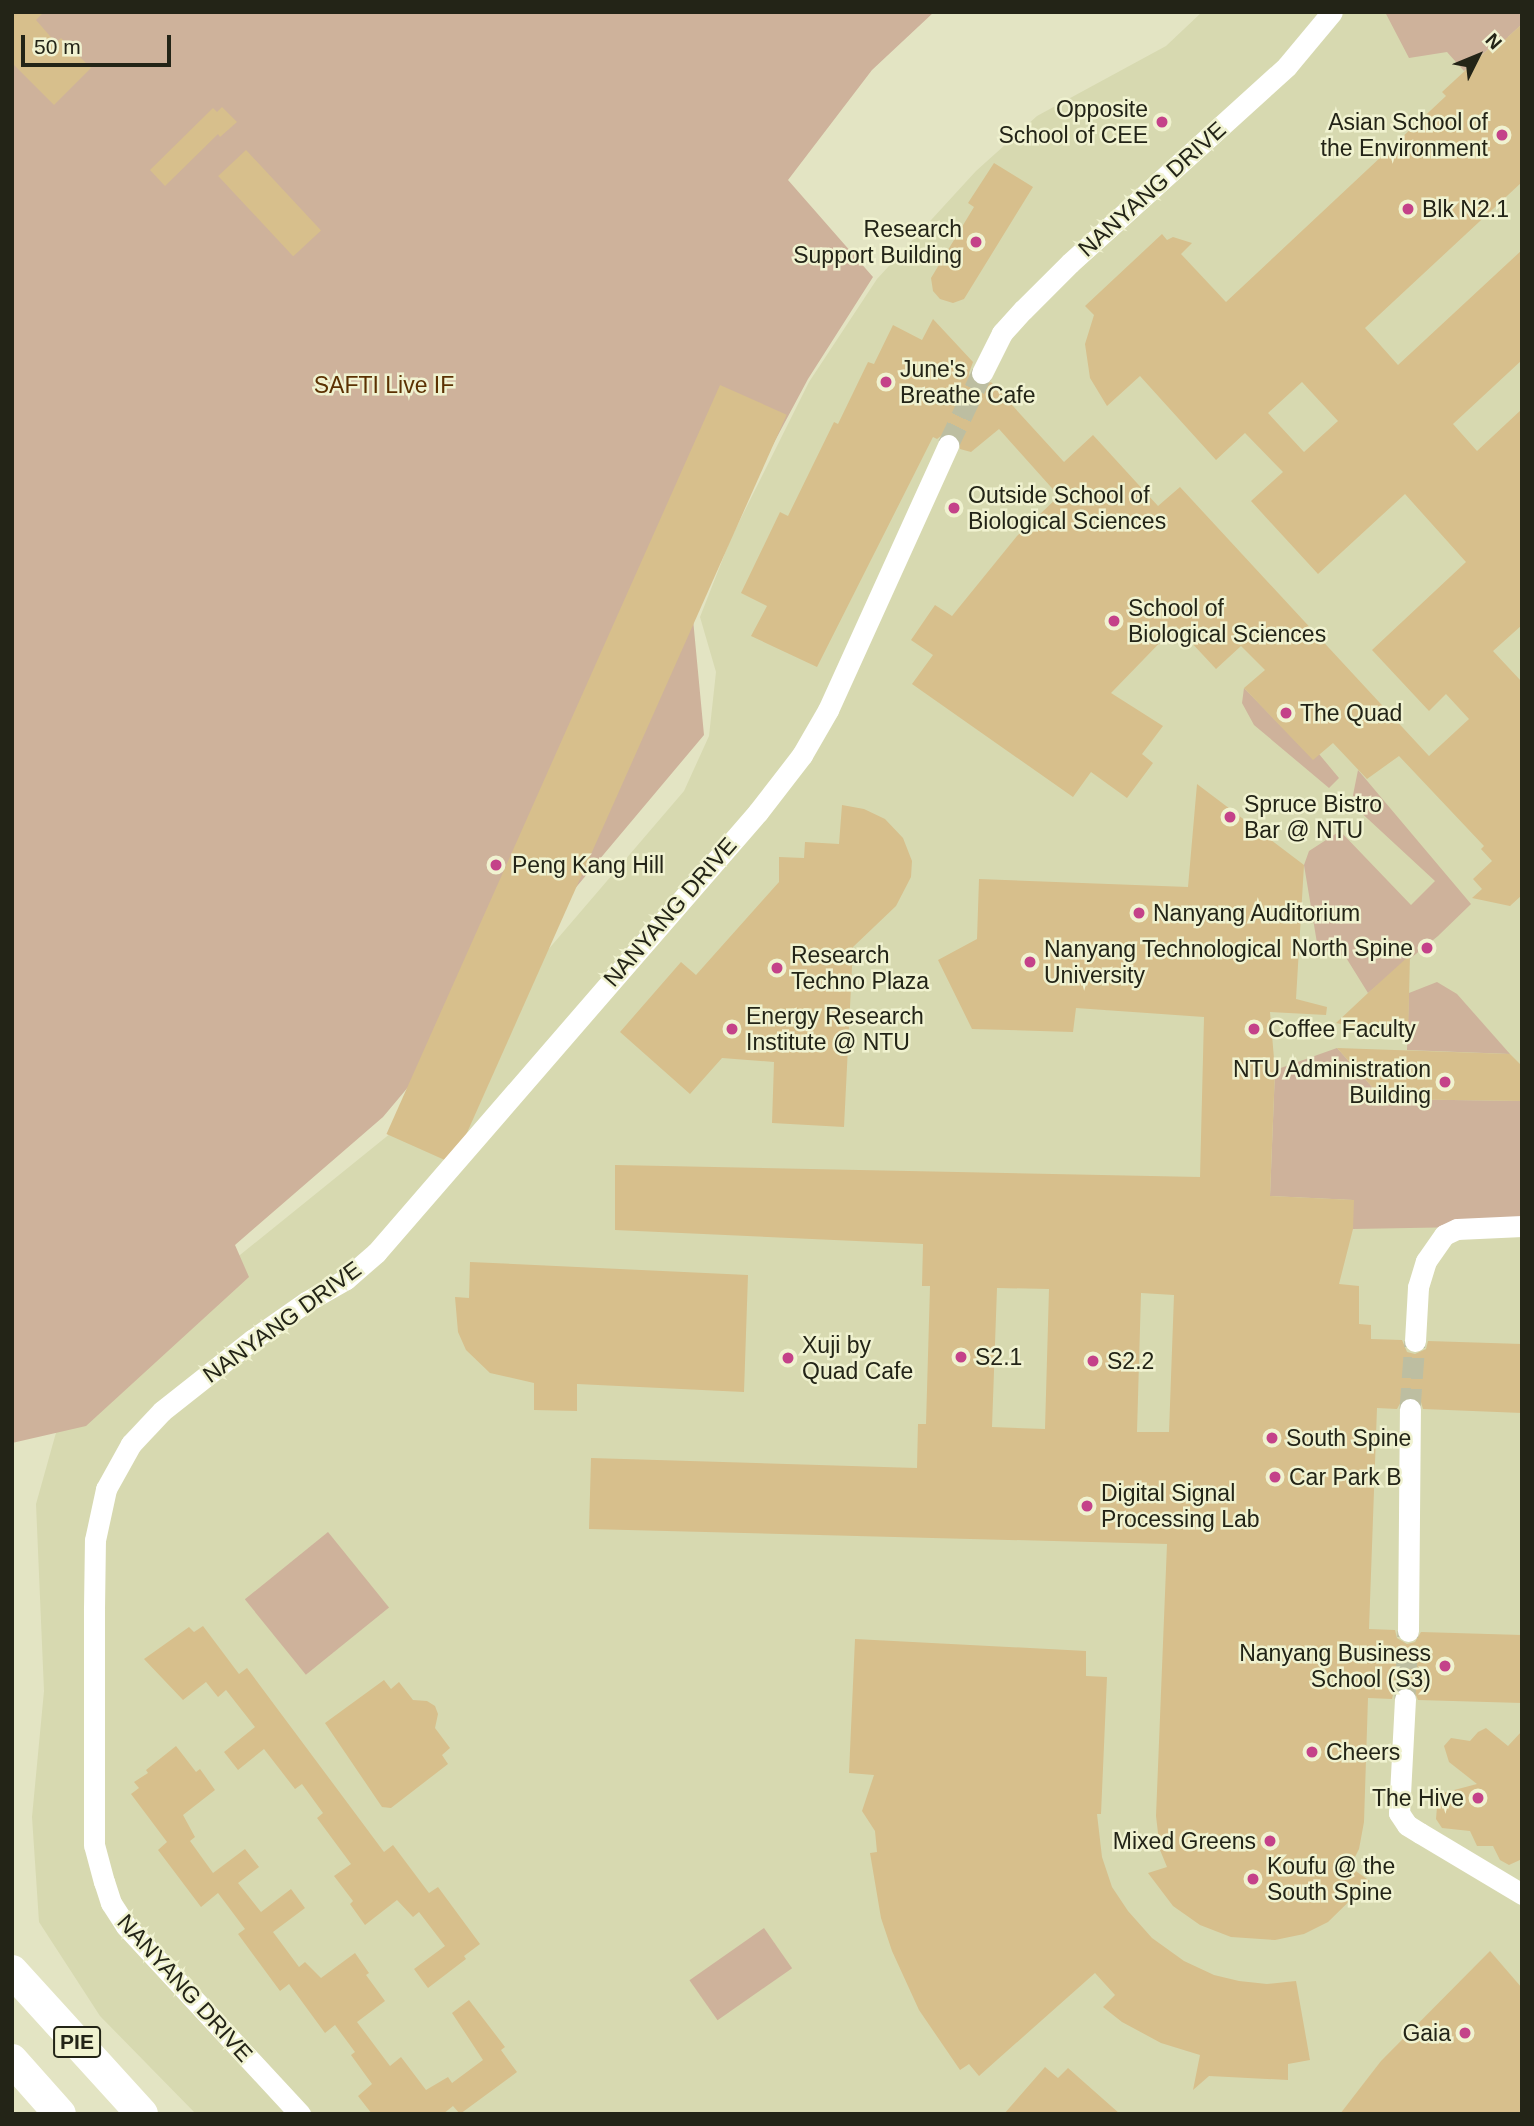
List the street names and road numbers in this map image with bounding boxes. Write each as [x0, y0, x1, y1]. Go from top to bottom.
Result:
street label: NANYANG DRIVE [1073, 116, 1231, 262]
street label: NANYANG DRIVE [598, 832, 742, 992]
street label: NANYANG DRIVE [198, 1255, 366, 1389]
street label: NANYANG DRIVE [112, 1909, 258, 2067]
road number: PIE [52, 2024, 102, 2060]

